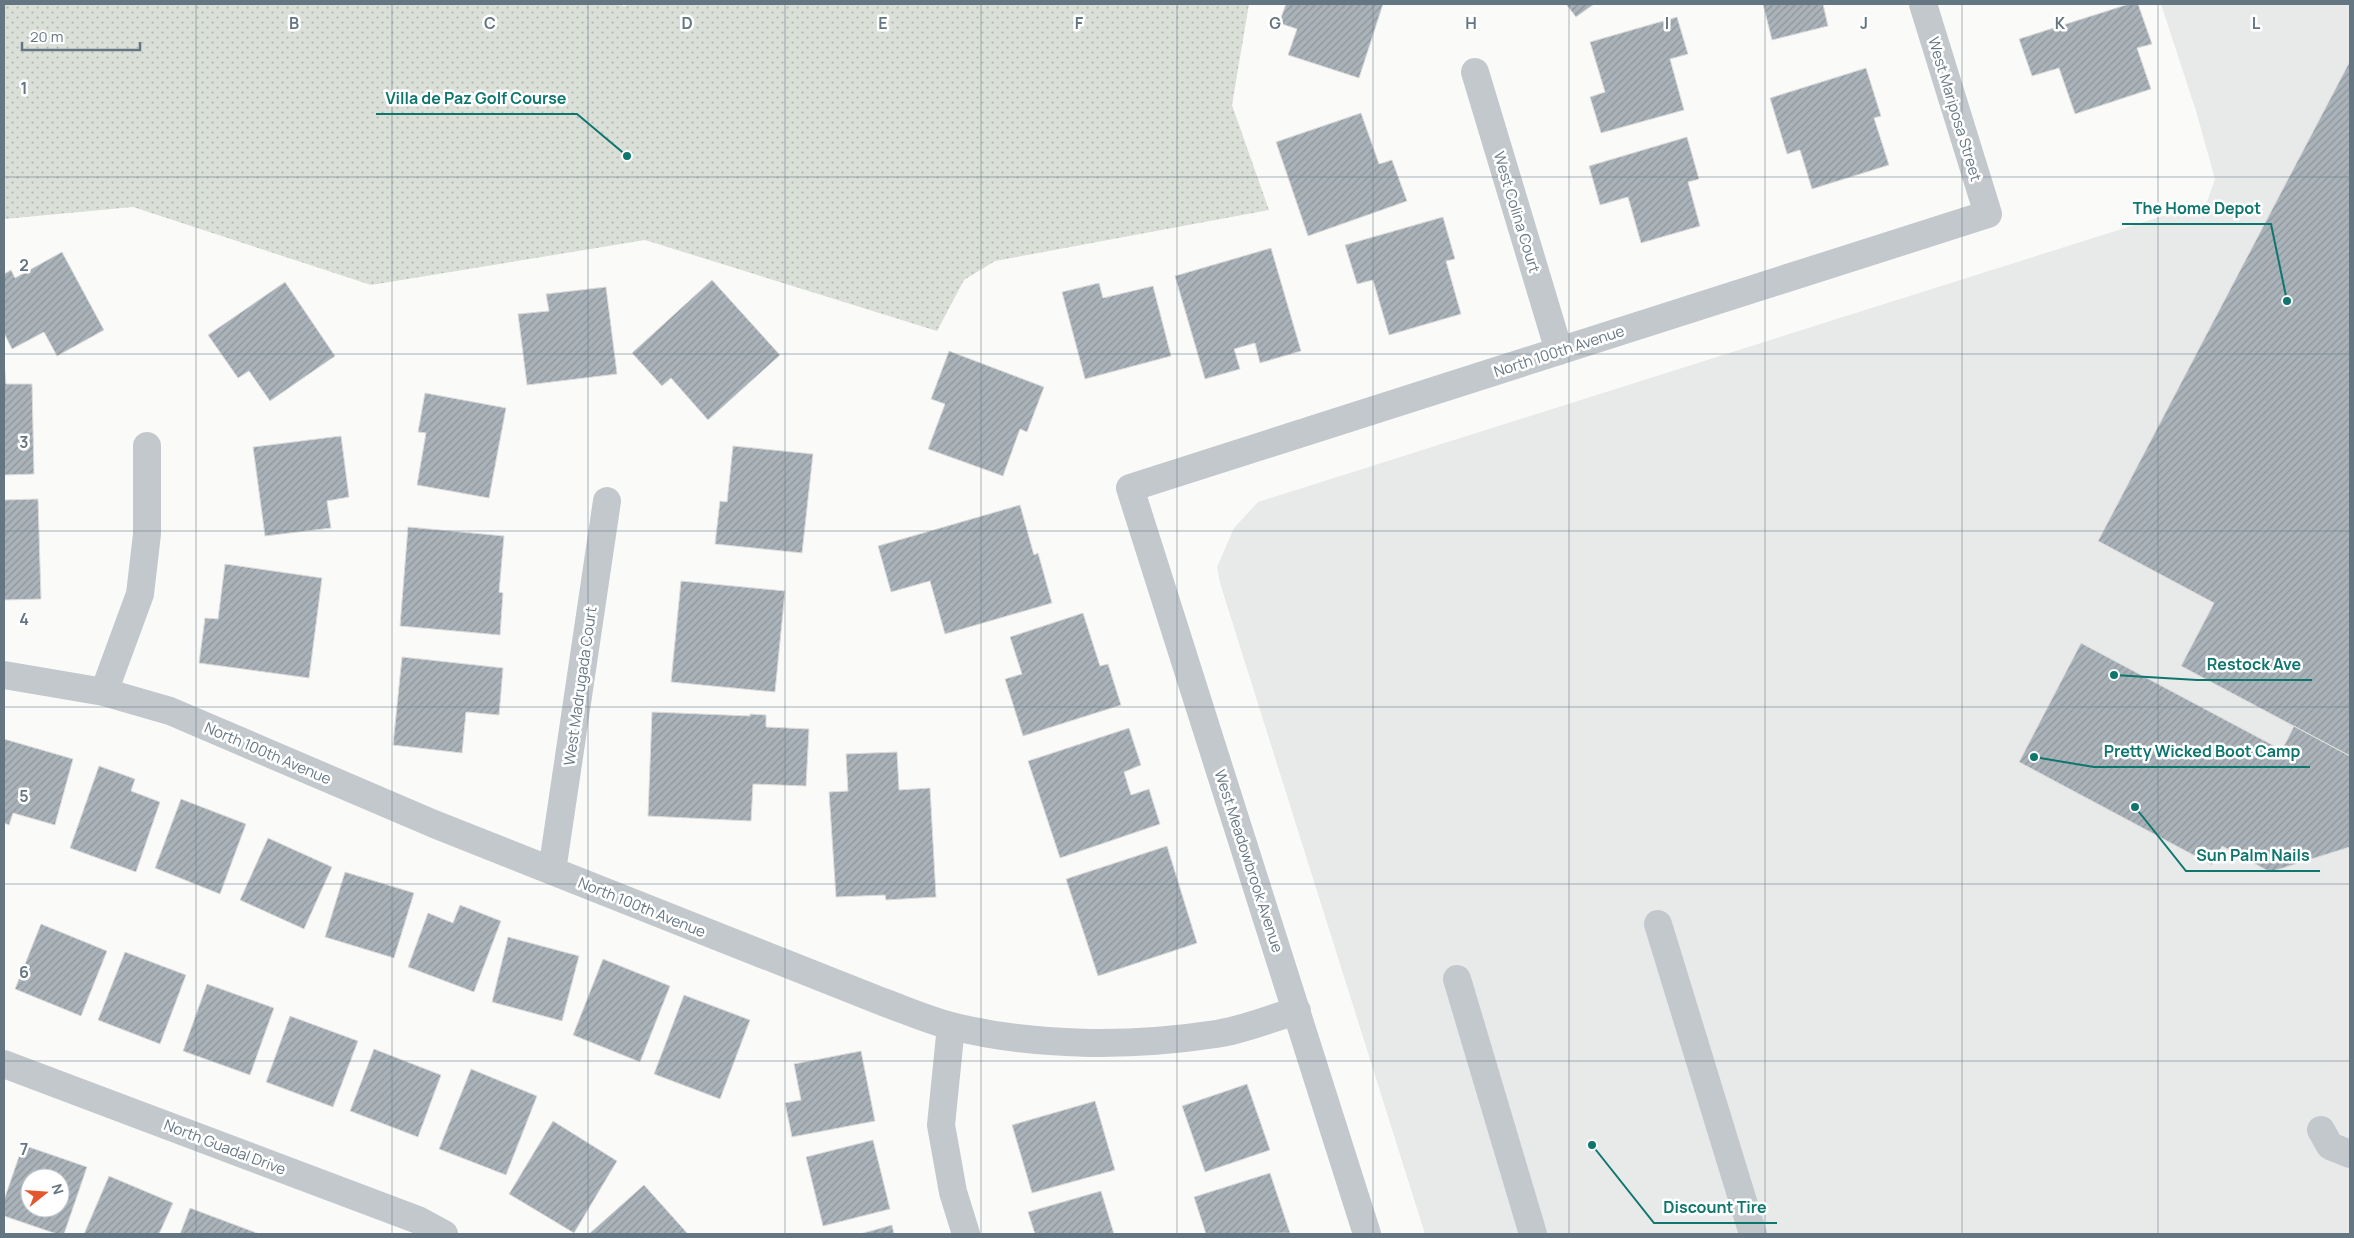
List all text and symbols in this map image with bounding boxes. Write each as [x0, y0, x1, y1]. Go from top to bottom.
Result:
text: B [289, 12, 299, 34]
text: C [484, 12, 496, 34]
text: D [681, 12, 693, 34]
text: E [878, 12, 888, 34]
text: F [1075, 12, 1084, 34]
text: G [1269, 12, 1281, 34]
text: H [1465, 12, 1477, 34]
text: I [1665, 12, 1669, 34]
text: J [1860, 12, 1868, 34]
text: K [2055, 12, 2066, 34]
text: L [2252, 12, 2261, 34]
scale bar [22, 20, 140, 52]
text: 20 m [30, 26, 63, 47]
street label: West Mariposa Street [1923, 34, 1987, 184]
text: 1 [20, 77, 28, 99]
callout: Villa de Paz Golf Course [376, 83, 577, 114]
text: Villa de Paz Golf Course [386, 87, 567, 109]
street label: West Colina Court [1489, 149, 1545, 275]
callout: The Home Depot [2122, 193, 2271, 224]
text: The Home Depot [2133, 197, 2261, 219]
text: 2 [19, 254, 29, 276]
street label: North 100th Avenue [1491, 320, 1627, 382]
text: 3 [19, 431, 29, 453]
street label: West Madrugada Court [558, 605, 602, 767]
text: 4 [19, 608, 29, 630]
callout: Restock Ave [2197, 649, 2312, 680]
text: Restock Ave [2207, 653, 2302, 675]
street label: North 100th Avenue [201, 717, 335, 789]
callout: Pretty Wicked Boot Camp [2094, 736, 2310, 767]
text: Pretty Wicked Boot Camp [2104, 740, 2300, 762]
street label: West Meadowbrook Avenue [1210, 767, 1289, 955]
text: 5 [19, 785, 29, 807]
callout: Sun Palm Nails [2186, 840, 2320, 871]
text: Sun Palm Nails [2196, 844, 2310, 866]
street label: North 100th Avenue [575, 872, 709, 942]
text: 6 [19, 961, 29, 983]
street label: North Guadal Drive [161, 1114, 289, 1180]
text: 7 [20, 1138, 28, 1160]
north arrow [20, 1168, 70, 1218]
text: N [47, 1181, 68, 1197]
callout: Discount Tire [1654, 1192, 1777, 1223]
text: Discount Tire [1663, 1196, 1767, 1218]

